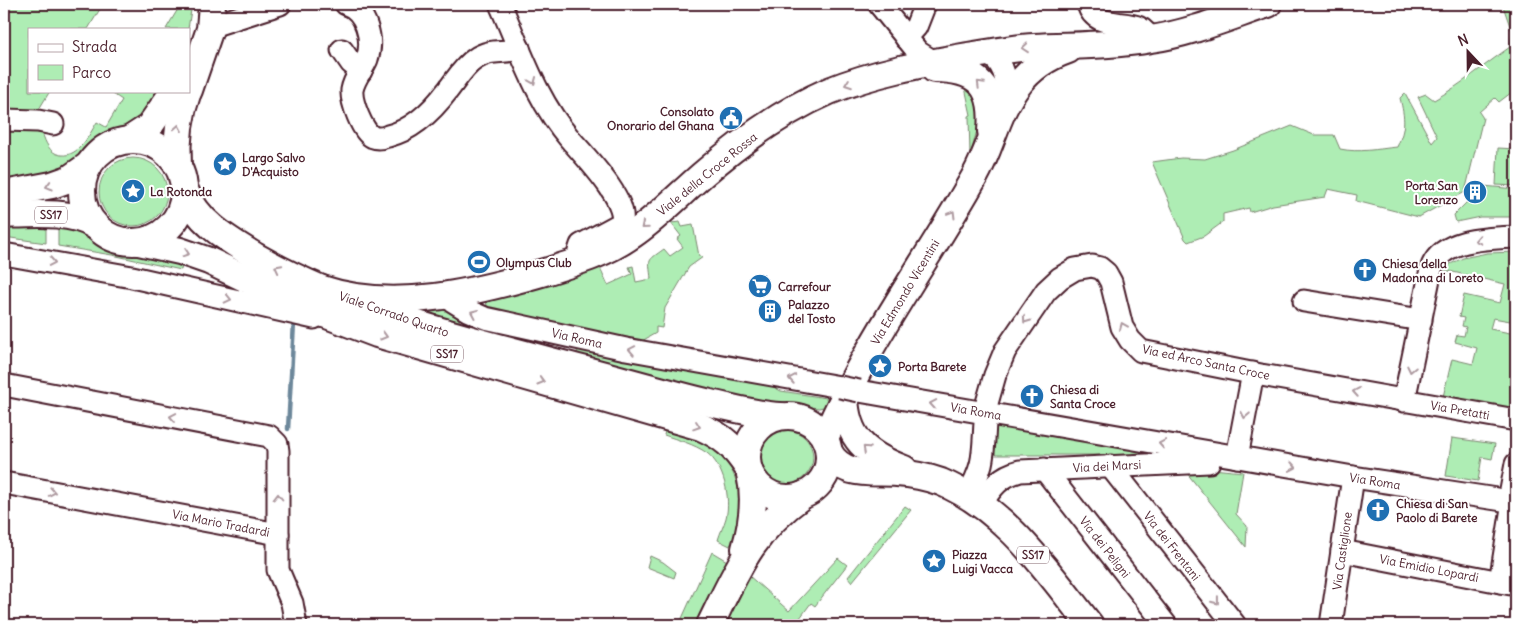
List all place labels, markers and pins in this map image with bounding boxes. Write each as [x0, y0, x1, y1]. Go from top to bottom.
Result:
place label: Consolato Onorario del Ghana [607, 104, 714, 133]
public building icon: Consolato Onorario del Ghana [718, 105, 744, 131]
place label: Largo Salvo D'Acquisto [242, 150, 305, 180]
place icon: Largo Salvo D'Acquisto [212, 151, 238, 177]
place icon: La Rotonda [120, 178, 146, 204]
place label: Porta San Lorenzo [1405, 178, 1458, 207]
building icon: Porta San Lorenzo [1462, 179, 1488, 205]
place label: La Rotonda [150, 184, 212, 199]
sports icon: Olympus Club [466, 249, 492, 275]
place label: Olympus Club [496, 255, 572, 271]
place label: Chiesa della Madonna di Loreto [1382, 256, 1484, 285]
church icon: Chiesa della Madonna di Loreto [1352, 257, 1378, 283]
supermarket icon: Carrefour [747, 273, 773, 299]
place label: Carrefour [778, 279, 831, 294]
place label: Palazzo del Tosto [788, 297, 836, 326]
building icon: Palazzo del Tosto [757, 298, 783, 324]
place icon: Porta Barete [867, 353, 893, 379]
place label: Porta Barete [898, 359, 967, 374]
place label: Chiesa di Santa Croce [1050, 382, 1116, 411]
church icon: Chiesa di Santa Croce [1019, 383, 1045, 409]
place label: Chiesa di San Paolo di Barete [1396, 496, 1478, 525]
church icon: Chiesa di San Paolo di Barete [1365, 497, 1391, 523]
place label: Piazza Luigi Vacca [952, 547, 1013, 577]
place icon: Piazza Luigi Vacca [921, 548, 947, 574]

